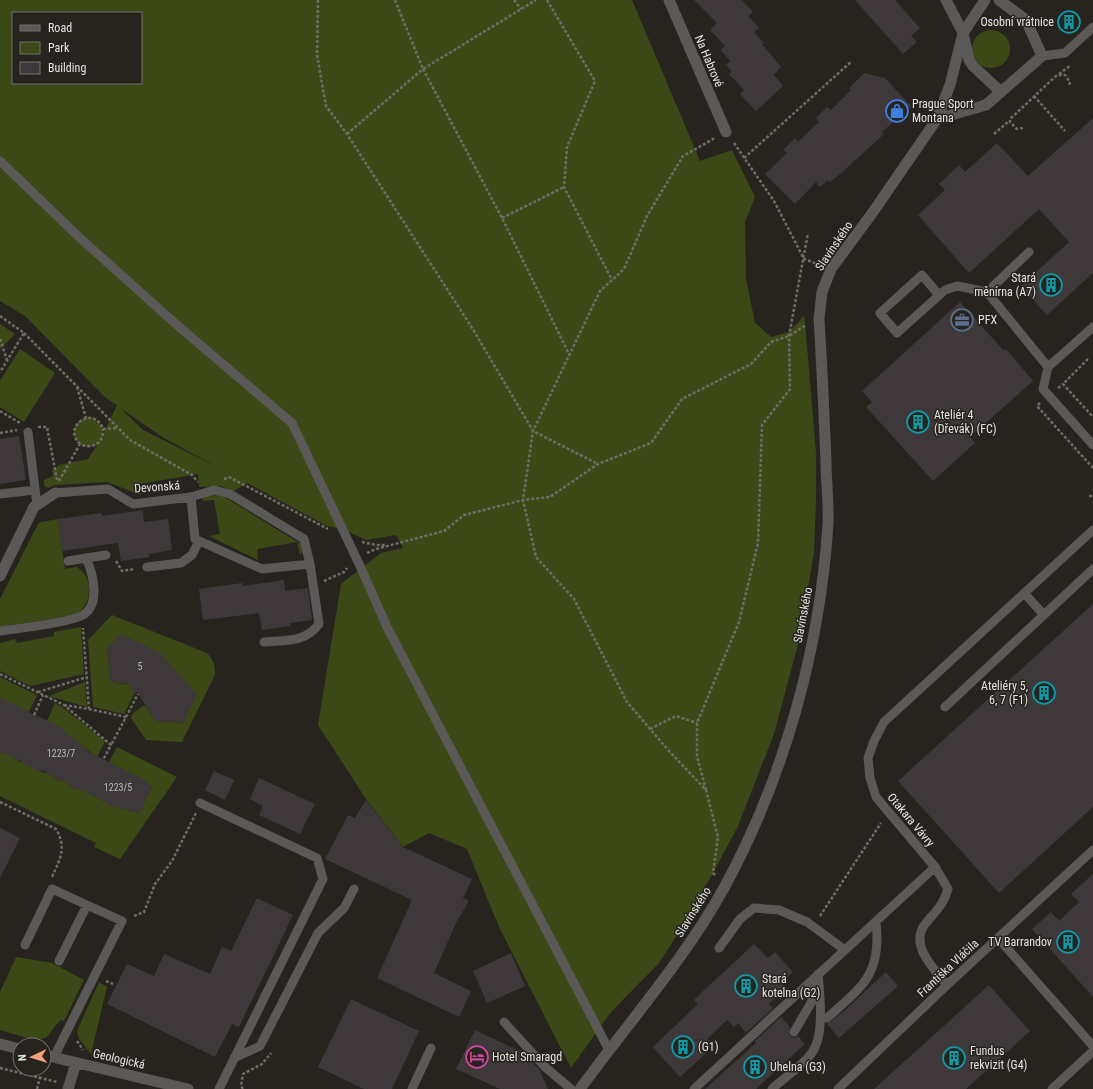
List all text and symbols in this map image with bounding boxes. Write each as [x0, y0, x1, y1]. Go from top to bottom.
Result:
building icon: Osobní vrátnice [1056, 9, 1082, 35]
legend [12, 12, 142, 84]
place label: Osobní vrátnice [980, 15, 1054, 29]
text: Road [48, 21, 72, 35]
street label: Na Habrové [692, 33, 726, 89]
text: Park [48, 41, 70, 55]
text: Building [48, 61, 86, 75]
place label: Prague Sport Montana [912, 97, 974, 125]
shop icon: Prague Sport Montana [884, 98, 910, 124]
street label: Slavínského [812, 219, 856, 273]
place label: Stará měnírna (A7) [974, 271, 1036, 299]
building icon: Stará měnírna (A7) [1038, 272, 1064, 298]
office icon: PFX [949, 307, 975, 333]
place label: PFX [978, 313, 997, 327]
place label: Ateliér 4 (Dřevák) (FC) [934, 408, 997, 436]
building icon: Ateliér 4 (Dřevák) (FC) [905, 409, 931, 435]
street label: Devonská [134, 478, 181, 496]
street label: Slavínského [791, 586, 815, 644]
house number: 5 [138, 661, 143, 672]
place label: Ateliéry 5, 6, 7 (F1) [981, 679, 1028, 707]
building icon: Ateliéry 5, 6, 7 (F1) [1031, 680, 1057, 706]
house number: 1223/7 [47, 748, 75, 759]
house number: 1223/5 [104, 782, 132, 793]
street label: Otakara Vávry [885, 790, 937, 850]
street label: Slavínského [672, 884, 714, 940]
building icon: TV Barrandov [1055, 929, 1081, 955]
place label: TV Barrandov [988, 935, 1052, 949]
street label: Františka Vláčila [915, 936, 982, 1000]
place label: Stará kotelna (G2) [762, 972, 820, 1000]
building icon: Stará kotelna (G2) [733, 973, 759, 999]
building icon: (G1) [670, 1034, 696, 1060]
north arrow [12, 1037, 52, 1077]
place label: (G1) [698, 1040, 719, 1054]
hotel icon: Hotel Smaragd [464, 1044, 490, 1070]
place label: Fundus rekvizit (G4) [970, 1044, 1027, 1072]
building icon: Fundus rekvizit (G4) [941, 1045, 967, 1071]
street label: Geologická [92, 1046, 147, 1072]
place label: Hotel Smaragd [492, 1050, 562, 1064]
text: N [16, 1054, 29, 1061]
building icon: Uhelna (G3) [742, 1054, 768, 1080]
place label: Uhelna (G3) [770, 1060, 826, 1074]

